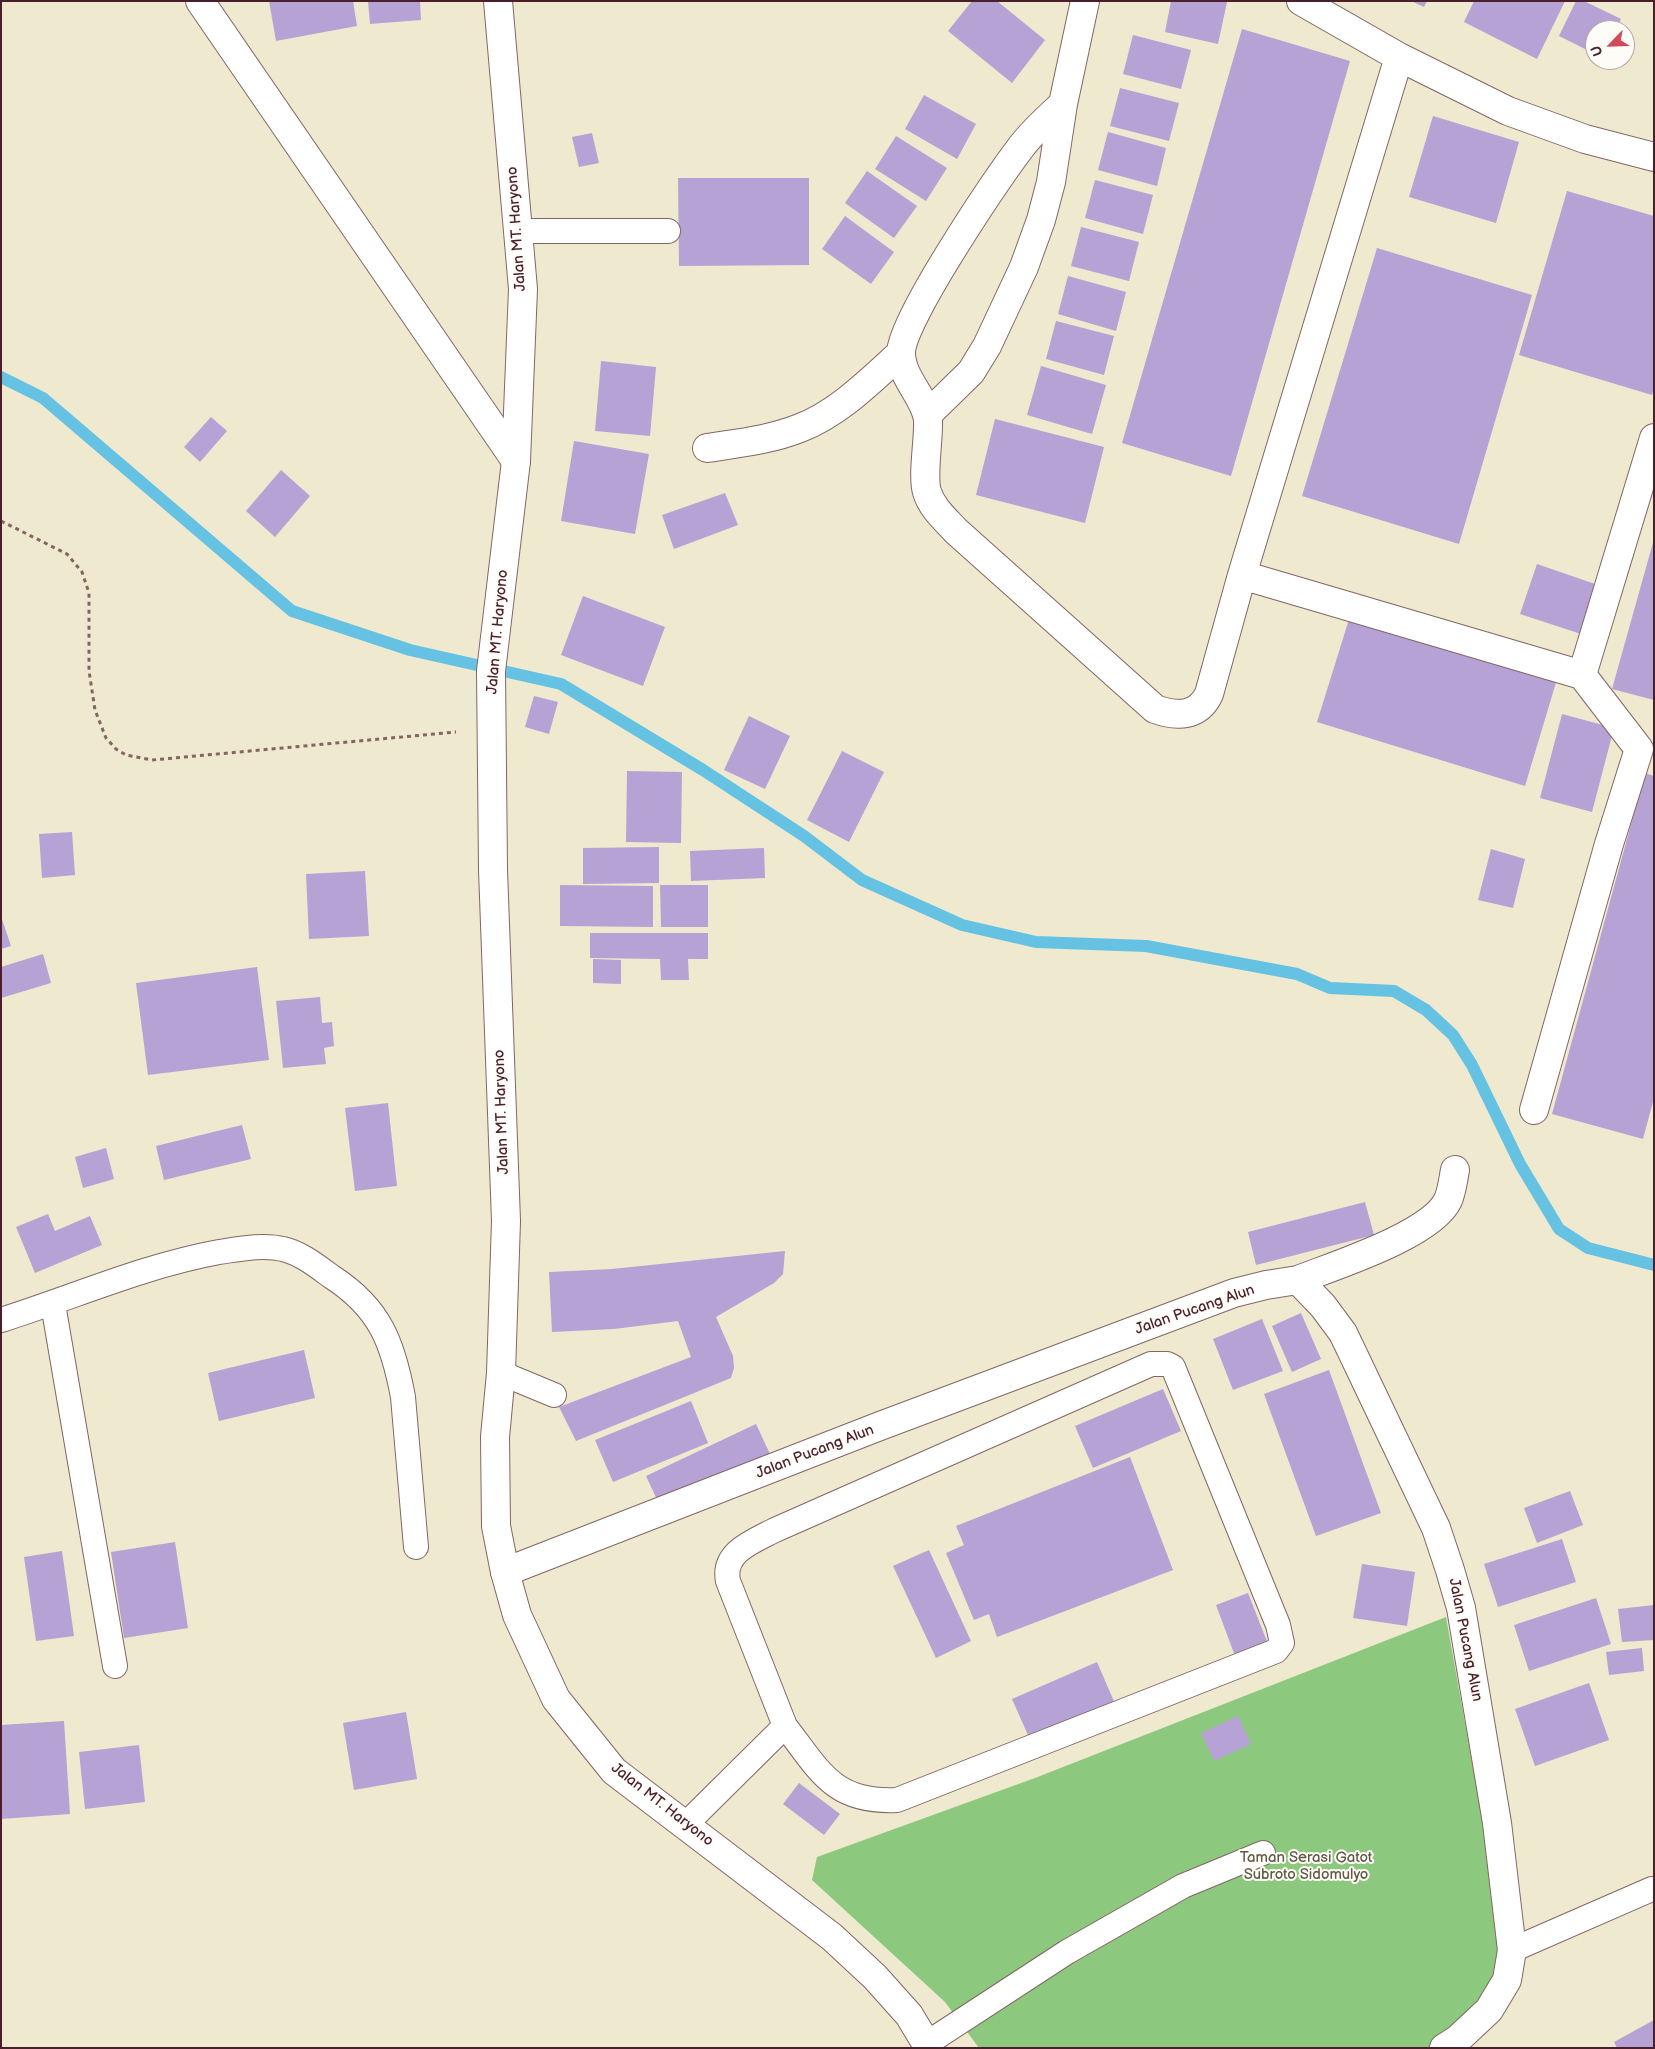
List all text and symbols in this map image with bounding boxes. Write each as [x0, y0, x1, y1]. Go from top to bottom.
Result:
north arrow [1585, 20, 1635, 70]
text: U [1587, 43, 1607, 59]
street label: Jalan MT. Haryono [504, 166, 530, 292]
street label: Jalan MT. Haryono [484, 569, 512, 695]
street label: Jalan MT. Haryono [491, 1049, 513, 1175]
street label: Jalan Pucang Alun [1133, 1281, 1257, 1339]
street label: Jalan Pucang Alun [753, 1421, 877, 1483]
street label: Jalan Pucang Alun [1444, 1577, 1486, 1703]
street label: Jalan MT. Haryono [607, 1759, 717, 1851]
park label: Taman Serasi Gatot Subroto Sidomulyo [1240, 1849, 1372, 1884]

